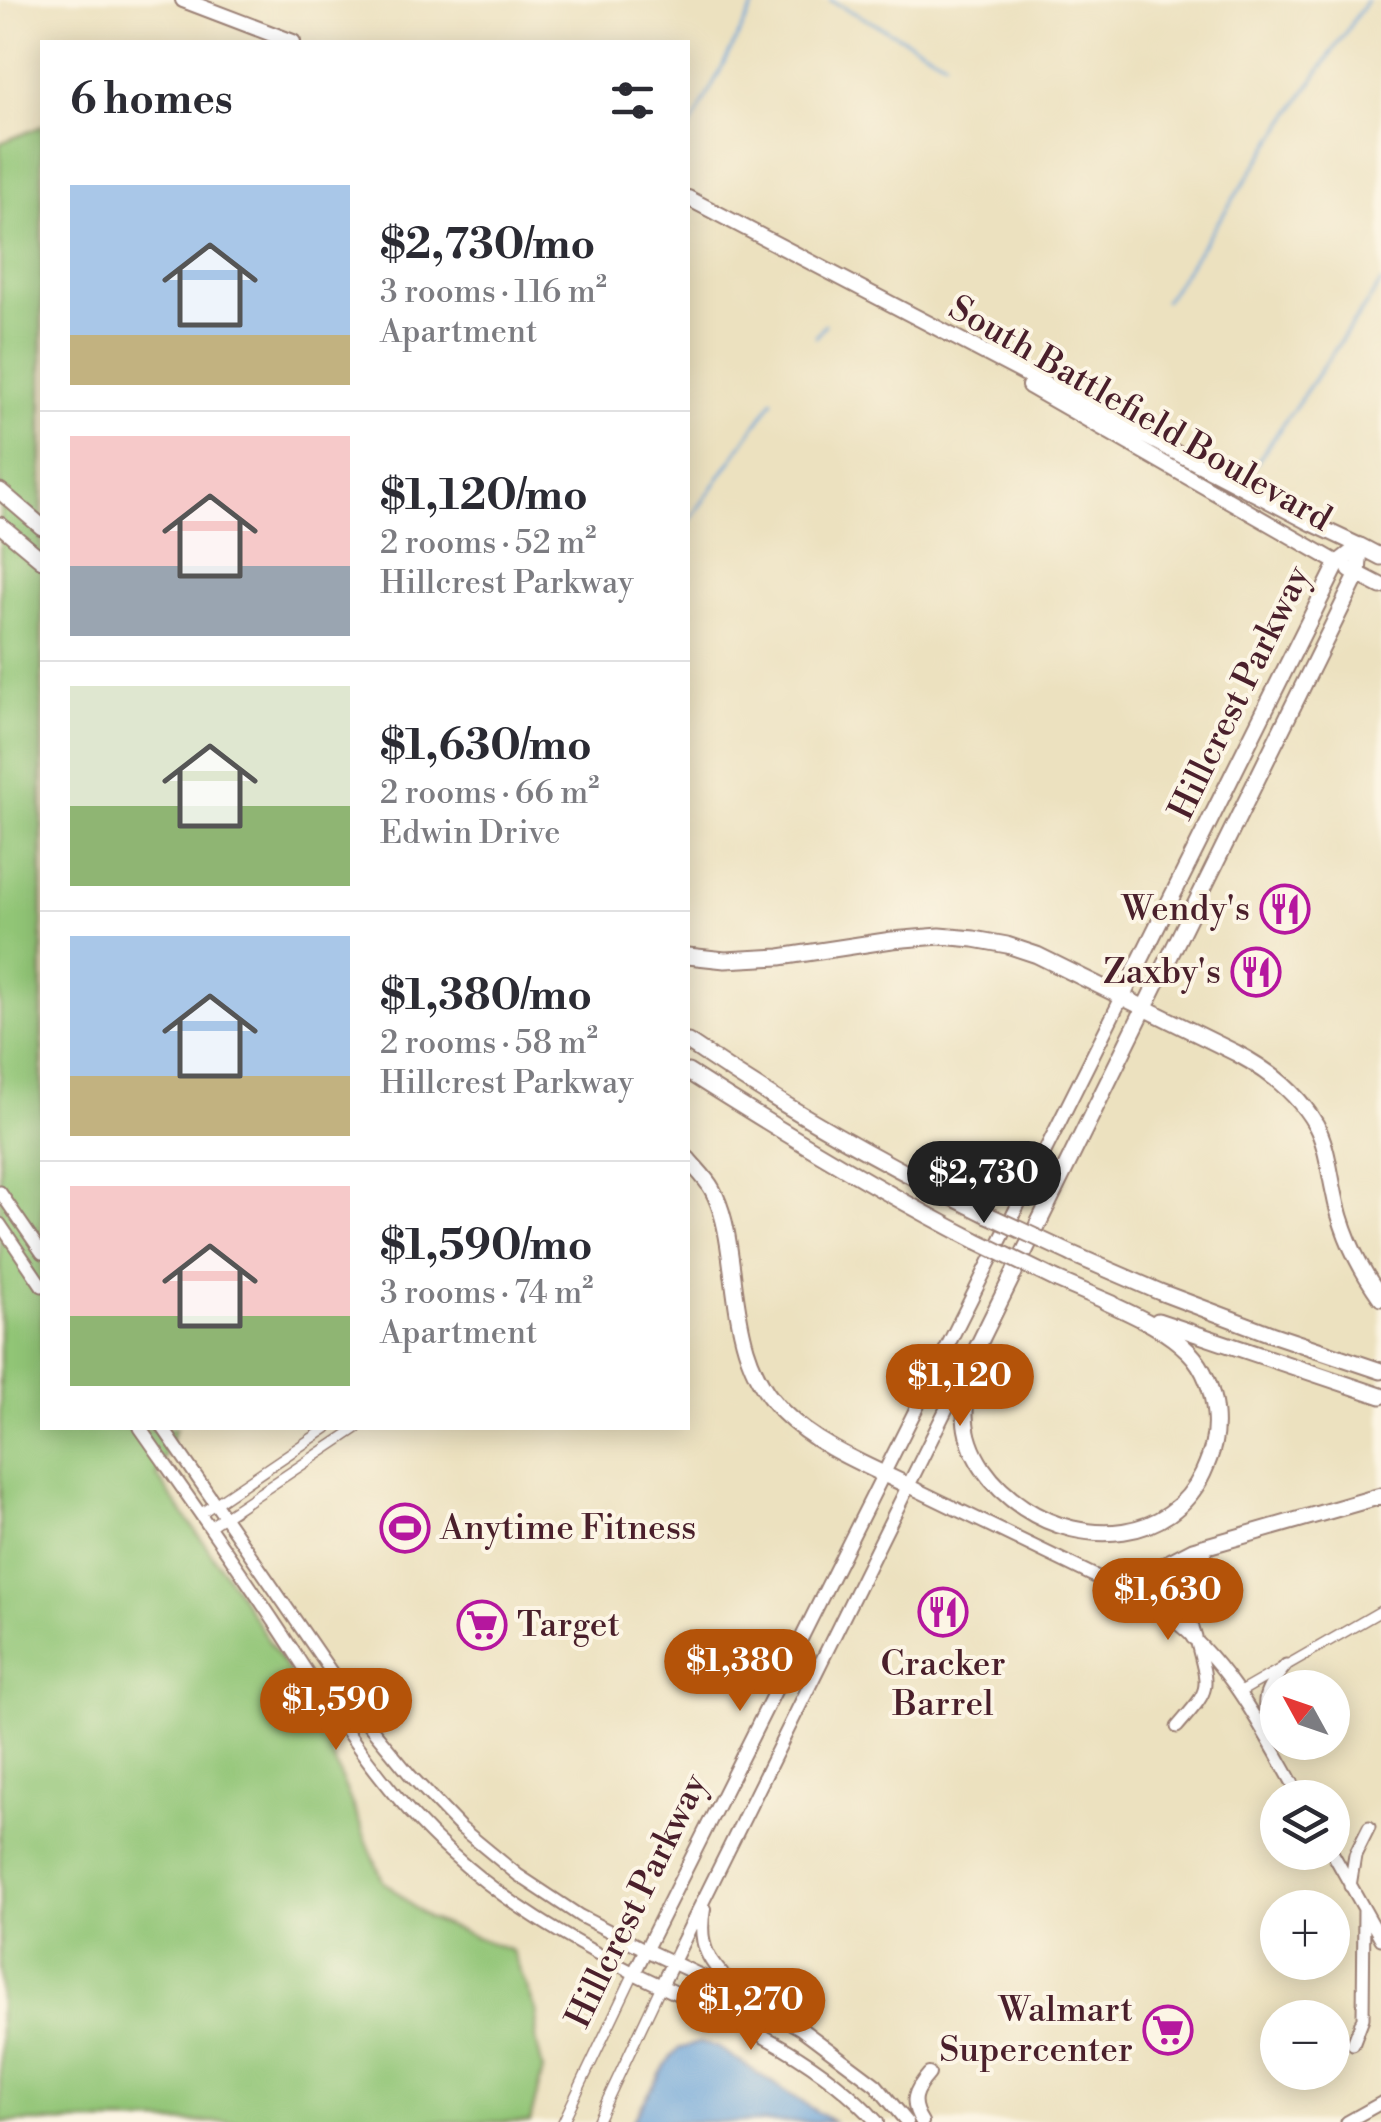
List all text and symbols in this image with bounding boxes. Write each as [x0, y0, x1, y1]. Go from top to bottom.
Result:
icon: filters [605, 73, 660, 128]
text: 6 homes [70, 74, 233, 127]
text: $2,730/mo [380, 219, 595, 272]
icon: home [150, 225, 270, 345]
text: 3 rooms · 116 m² [380, 272, 607, 312]
street label: South Battlefield Boulevard [941, 287, 1339, 541]
text: Apartment [380, 312, 537, 352]
text: $1,120/mo [380, 470, 588, 523]
icon: home [150, 476, 270, 596]
text: 2 rooms · 52 m² [380, 523, 596, 563]
street label: Hillcrest Parkway [1160, 558, 1321, 827]
text: Hillcrest Parkway [380, 563, 633, 603]
text: $1,630/mo [380, 720, 592, 773]
icon: home [150, 726, 270, 846]
text: 2 rooms · 66 m² [380, 773, 599, 813]
text: Edwin Drive [380, 813, 560, 853]
restaurant icon: Wendy's [1259, 883, 1311, 935]
place label: Wendy's [1120, 888, 1250, 931]
restaurant icon: Zaxby's [1230, 946, 1282, 998]
place label: Zaxby's [1103, 951, 1221, 994]
text: $1,380/mo [380, 970, 592, 1023]
icon: home [150, 976, 270, 1096]
text: 2 rooms · 58 m² [380, 1023, 598, 1063]
text: Hillcrest Parkway [380, 1063, 633, 1103]
pin: $2,730 [903, 1141, 1065, 1226]
text: $2,730 [929, 1153, 1039, 1193]
text: $1,590/mo [380, 1220, 593, 1273]
icon: home [150, 1226, 270, 1346]
text: 3 rooms · 74 m² [380, 1273, 593, 1313]
text: Apartment [380, 1313, 537, 1353]
pin: $1,120 [879, 1344, 1041, 1429]
text: $1,120 [908, 1356, 1012, 1396]
sports icon: Anytime Fitness [379, 1502, 431, 1554]
place label: Anytime Fitness [439, 1507, 696, 1550]
pin: $1,630 [1087, 1558, 1249, 1643]
text: $1,630 [1114, 1570, 1222, 1610]
restaurant icon: Cracker Barrel [917, 1586, 969, 1638]
supermarket icon: Target [456, 1599, 508, 1651]
place label: Target [517, 1604, 620, 1647]
pin: $1,380 [659, 1629, 821, 1714]
text: $1,380 [686, 1641, 794, 1681]
place label: Cracker Barrel [880, 1643, 1006, 1726]
pin: $1,590 [255, 1668, 417, 1753]
north arrow [1260, 1670, 1350, 1760]
map controls [1260, 1670, 1350, 2090]
text: $1,590 [282, 1680, 390, 1720]
street label: Hillcrest Parkway [557, 1766, 718, 2035]
button: layers [1260, 1780, 1350, 1870]
button: + [1260, 1890, 1350, 1980]
pin: $1,270 [670, 1968, 832, 2053]
text: $1,270 [698, 1980, 804, 2020]
place label: Walmart Supercenter [939, 1989, 1133, 2072]
button: − [1260, 2000, 1350, 2090]
supermarket icon: Walmart Supercenter [1142, 2004, 1194, 2056]

